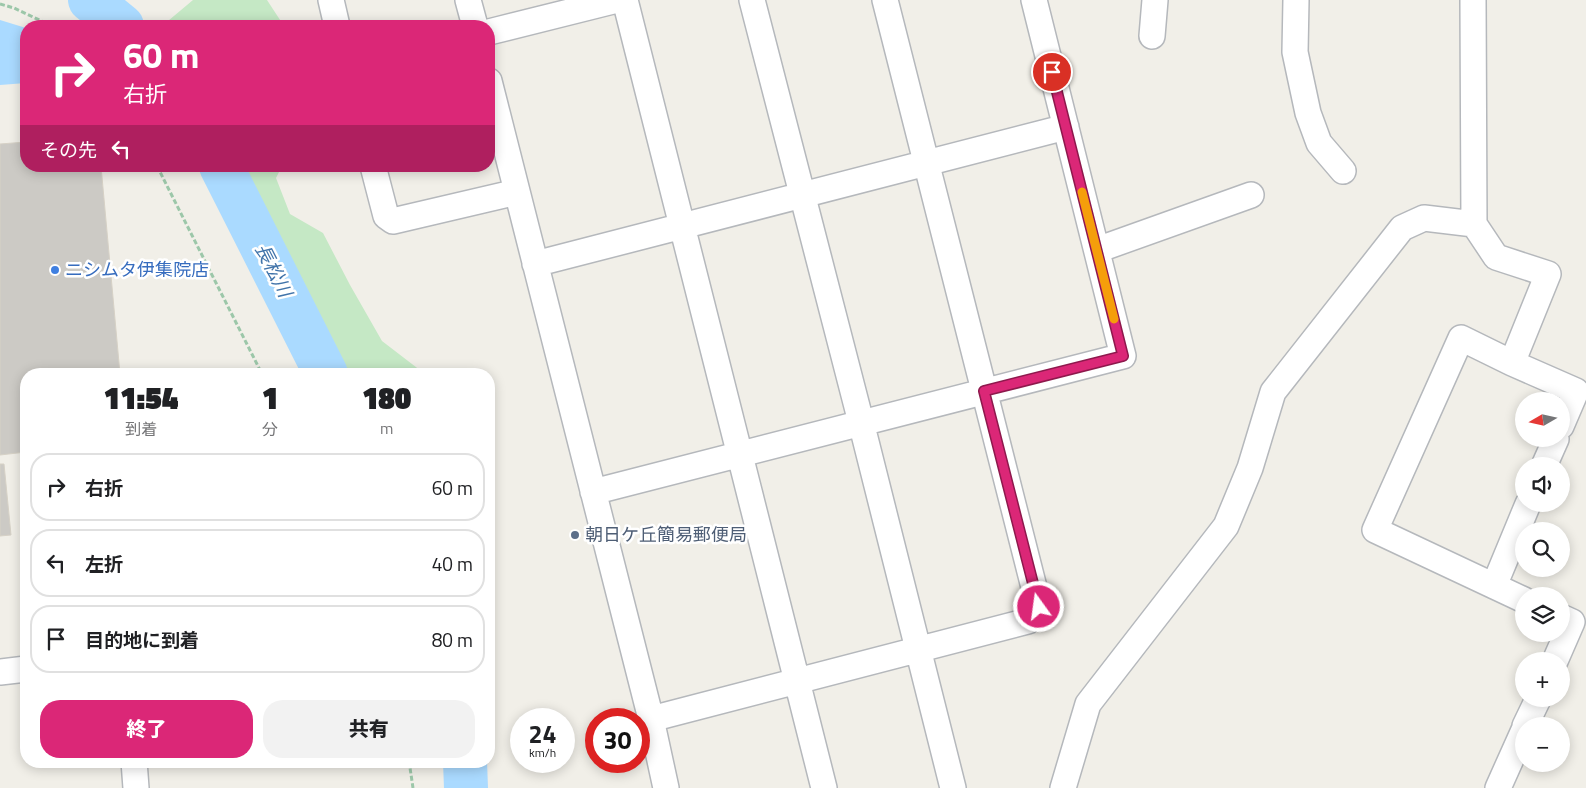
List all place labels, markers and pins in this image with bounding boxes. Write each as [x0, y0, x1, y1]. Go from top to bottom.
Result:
pin [1031, 51, 1073, 93]
place label: ニシムタ伊集院店 [65, 256, 209, 283]
marker: ニシムタ伊集院店 [49, 264, 61, 276]
place label: 朝日ケ丘簡易郵便局 [585, 521, 747, 548]
marker: 朝日ケ丘簡易郵便局 [569, 529, 581, 541]

